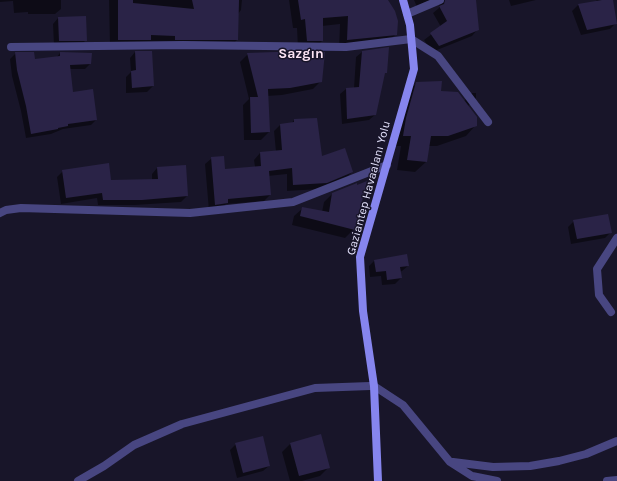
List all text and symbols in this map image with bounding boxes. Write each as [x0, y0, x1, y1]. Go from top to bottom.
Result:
district label: Sazgın [278, 46, 324, 62]
street label: Gaziantep Havaalanı Yolu [344, 119, 394, 257]

